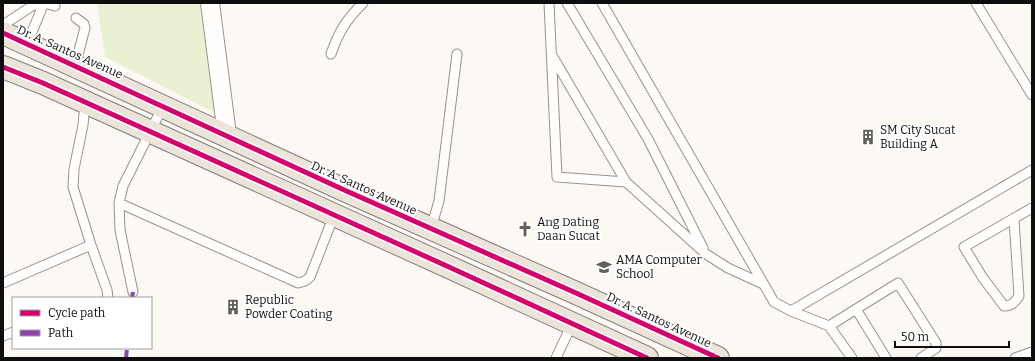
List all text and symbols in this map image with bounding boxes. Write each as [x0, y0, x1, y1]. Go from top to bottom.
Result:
street label: Dr. A. Santos Avenue [15, 22, 125, 82]
place label: SM City Sucat Building A [880, 123, 956, 151]
building icon: SM City Sucat Building A [859, 128, 877, 146]
street label: Dr. A. Santos Avenue [309, 158, 419, 218]
place label: Ang Dating Daan Sucat [537, 215, 600, 243]
church icon: Ang Dating Daan Sucat [516, 220, 534, 238]
place label: AMA Computer School [616, 253, 702, 281]
school or university icon: AMA Computer School [595, 258, 613, 276]
street label: Dr. A. Santos Avenue [604, 290, 714, 350]
place label: Republic Powder Coating [245, 293, 333, 321]
legend [12, 297, 152, 349]
building icon: Republic Powder Coating [224, 298, 242, 316]
text: Cycle path [48, 306, 106, 320]
scale bar [895, 323, 1009, 349]
text: Path [48, 326, 74, 340]
text: 50 m [901, 330, 930, 344]

